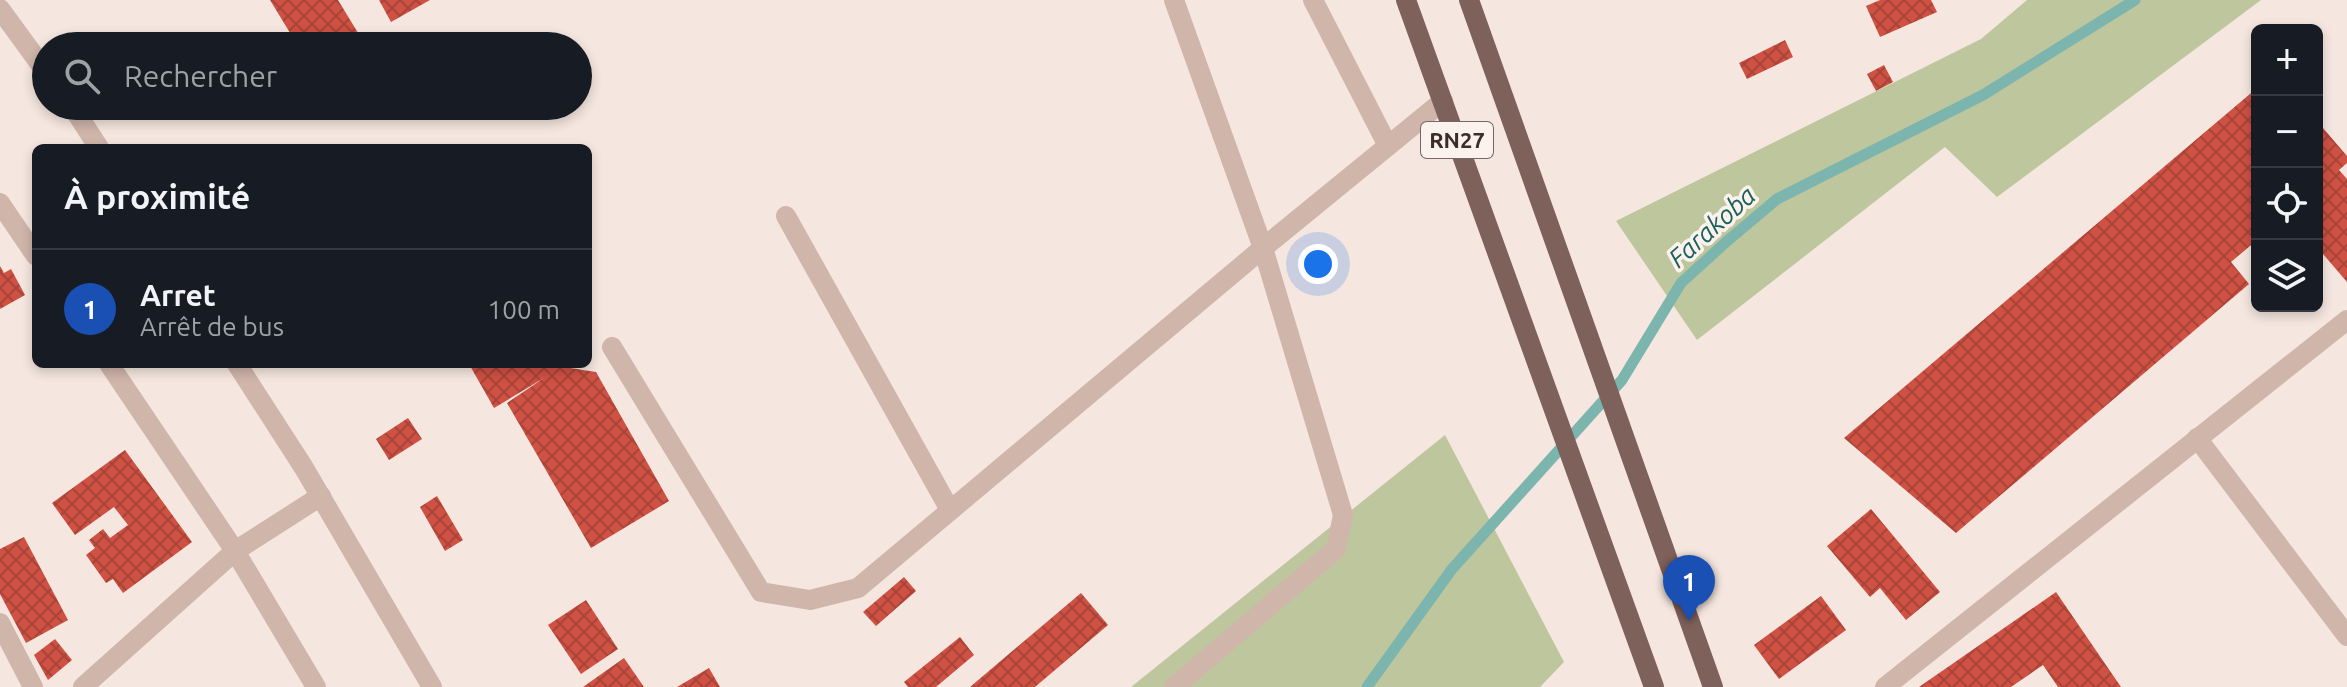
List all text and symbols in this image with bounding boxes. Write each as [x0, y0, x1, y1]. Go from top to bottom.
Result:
map controls [2251, 24, 2323, 312]
button: + [2251, 24, 2323, 96]
search box [32, 32, 592, 120]
icon: search [60, 54, 104, 98]
text: Rechercher [124, 59, 277, 93]
button: − [2251, 96, 2323, 168]
road number: RN27 [1421, 122, 1493, 158]
button: locate [2251, 168, 2323, 240]
text: À proximité [64, 177, 250, 215]
water label: Farakoba [1663, 180, 1761, 273]
button: layers [2251, 240, 2323, 312]
your location [1298, 244, 1338, 284]
text: Arret [140, 278, 216, 312]
text: 1 [83, 295, 97, 324]
text: 100 m [488, 295, 560, 324]
text: Arrêt de bus [140, 312, 284, 341]
pin: 1 [1663, 555, 1715, 621]

